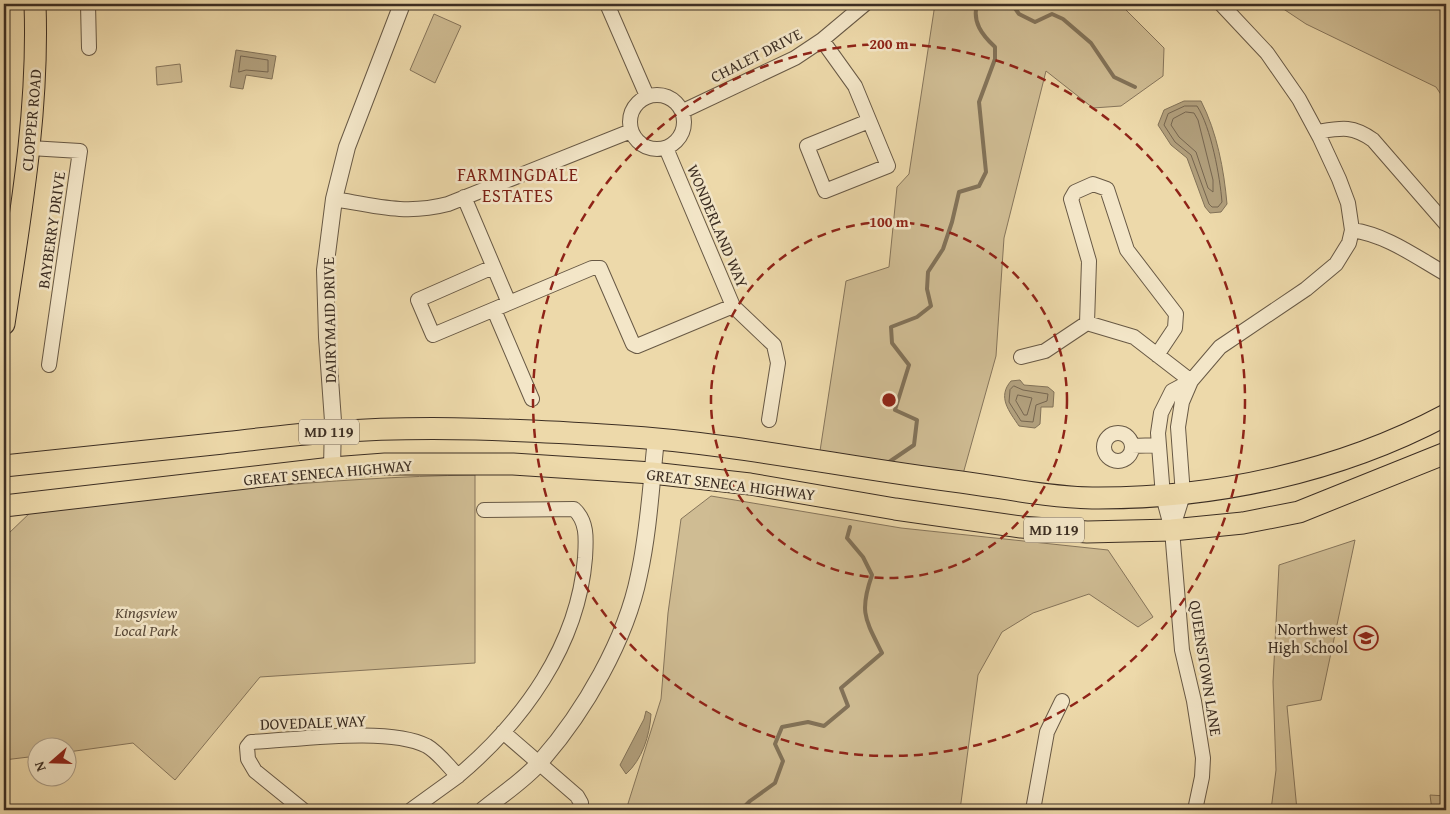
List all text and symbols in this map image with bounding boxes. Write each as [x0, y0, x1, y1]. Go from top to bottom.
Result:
street label: CHALET DRIVE [706, 22, 806, 88]
text: 200 m [869, 33, 909, 54]
street label: CLOPPER ROAD [15, 68, 47, 172]
district label: FARMINGDALE ESTATES [457, 161, 579, 209]
street label: WONDERLAND WAY [681, 161, 755, 292]
street label: BAYBERRY DRIVE [31, 170, 71, 290]
text: 100 m [869, 211, 909, 232]
street label: DAIRYMAID DRIVE [316, 257, 342, 383]
centre of rings [880, 391, 898, 409]
road number: MD 119 [299, 420, 359, 444]
street label: GREAT SENECA HIGHWAY [242, 453, 414, 491]
street label: GREAT SENECA HIGHWAY [645, 462, 817, 506]
road number: MD 119 [1024, 518, 1084, 542]
street label: QUEENSTOWN LANE [1183, 598, 1229, 738]
park label: Kingsview Local Park [113, 600, 178, 642]
place label: Northwest High School [1268, 617, 1349, 659]
school or university icon: Northwest High School [1353, 625, 1379, 651]
street label: DOVEDALE WAY [260, 708, 367, 736]
north arrow [28, 736, 78, 786]
text: N [29, 758, 51, 774]

